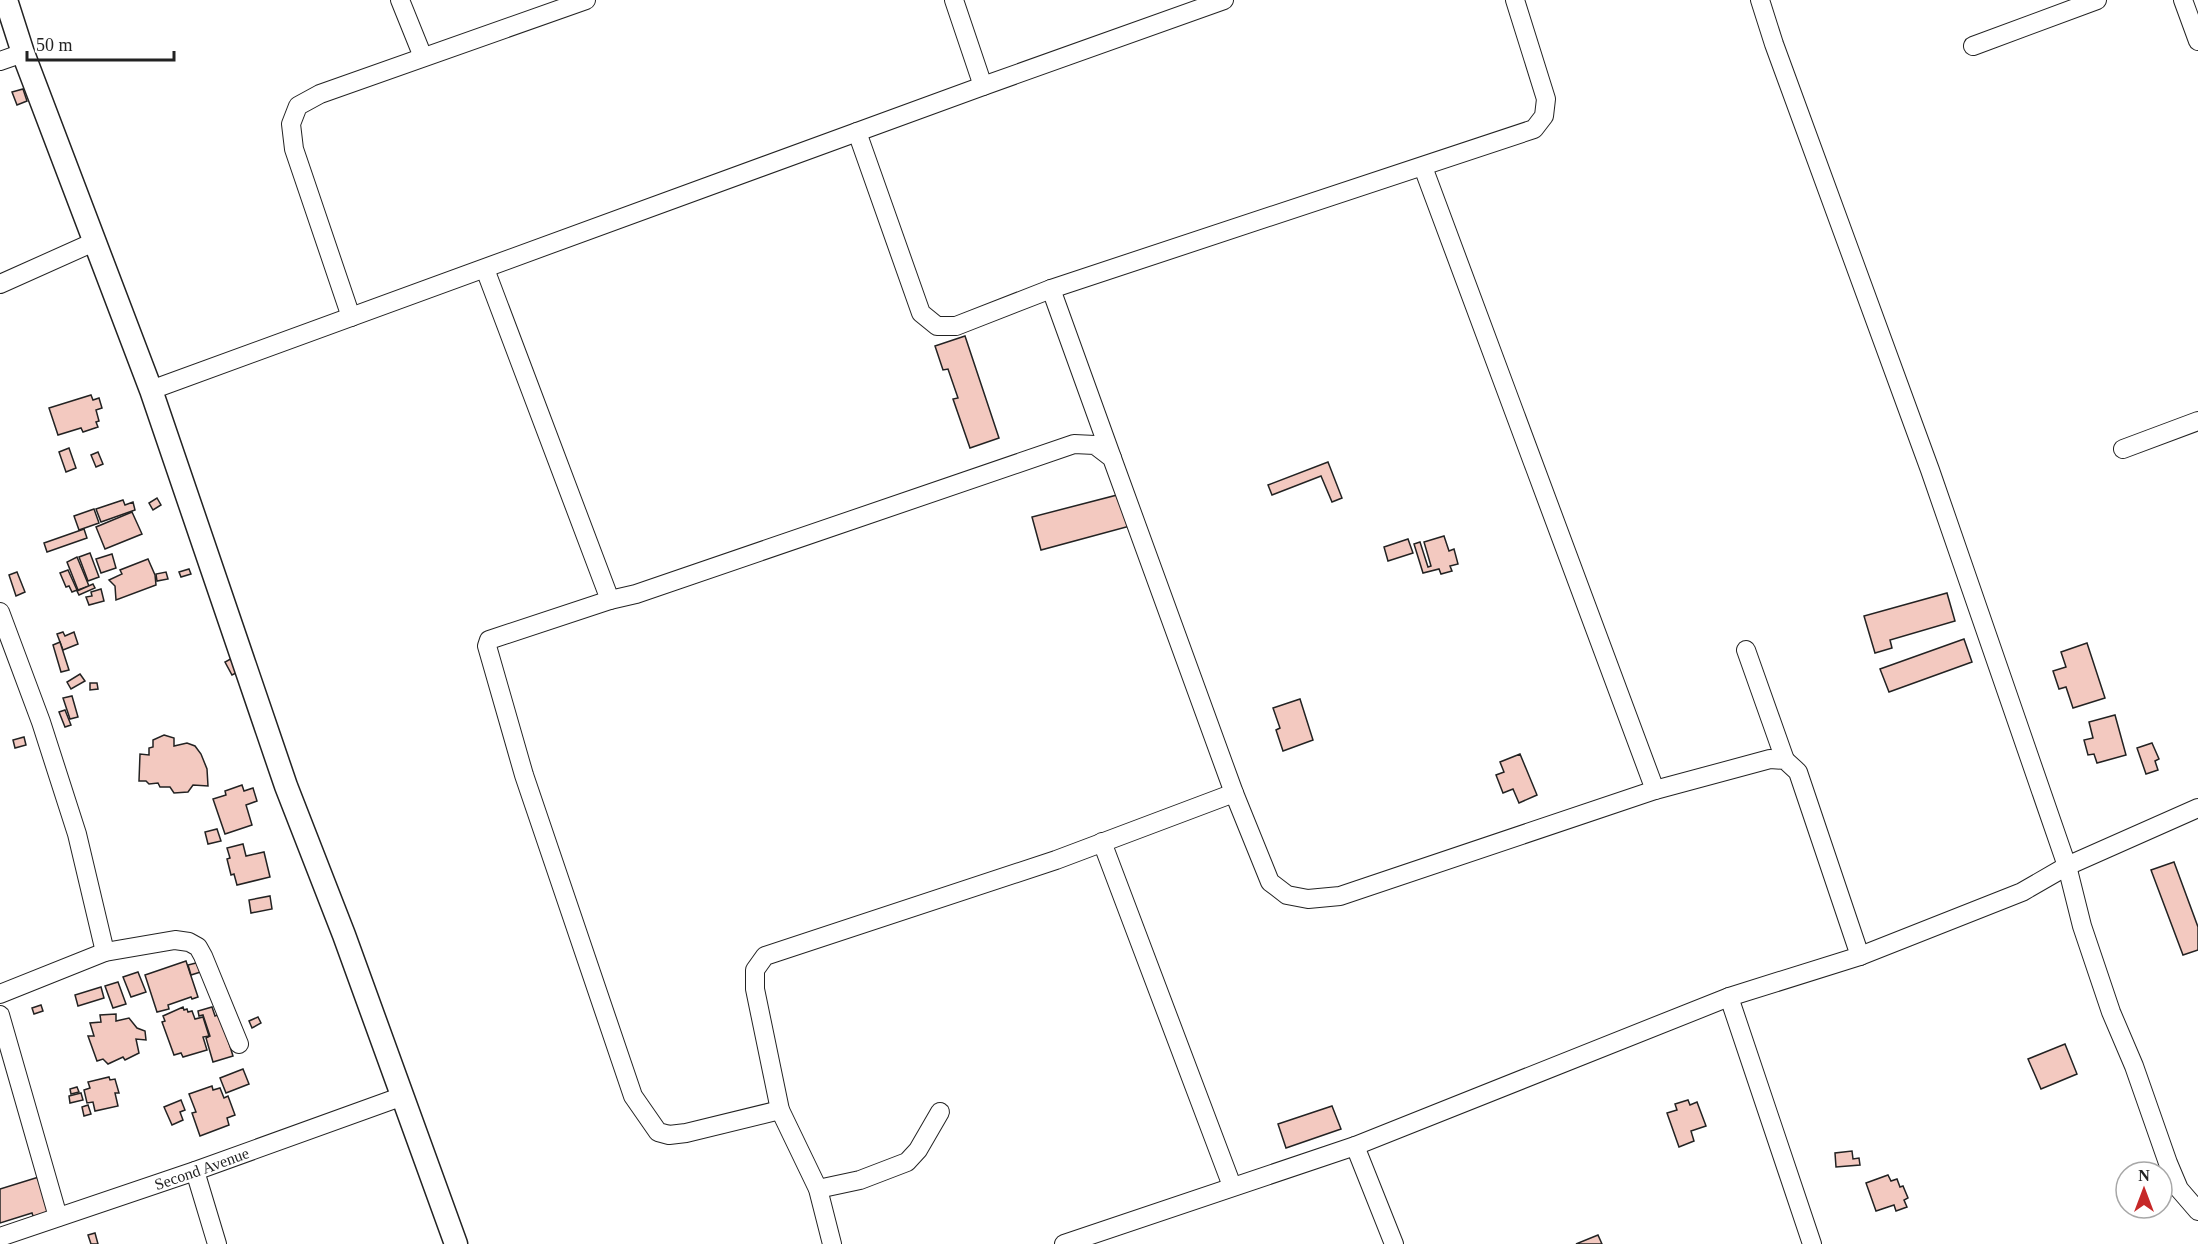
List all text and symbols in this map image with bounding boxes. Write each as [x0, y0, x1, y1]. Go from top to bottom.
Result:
scale bar [27, 24, 174, 62]
text: 50 m [36, 35, 73, 55]
street label: Second Avenue [152, 1144, 251, 1193]
north arrow [2114, 1160, 2174, 1220]
text: N [2138, 1167, 2150, 1184]

